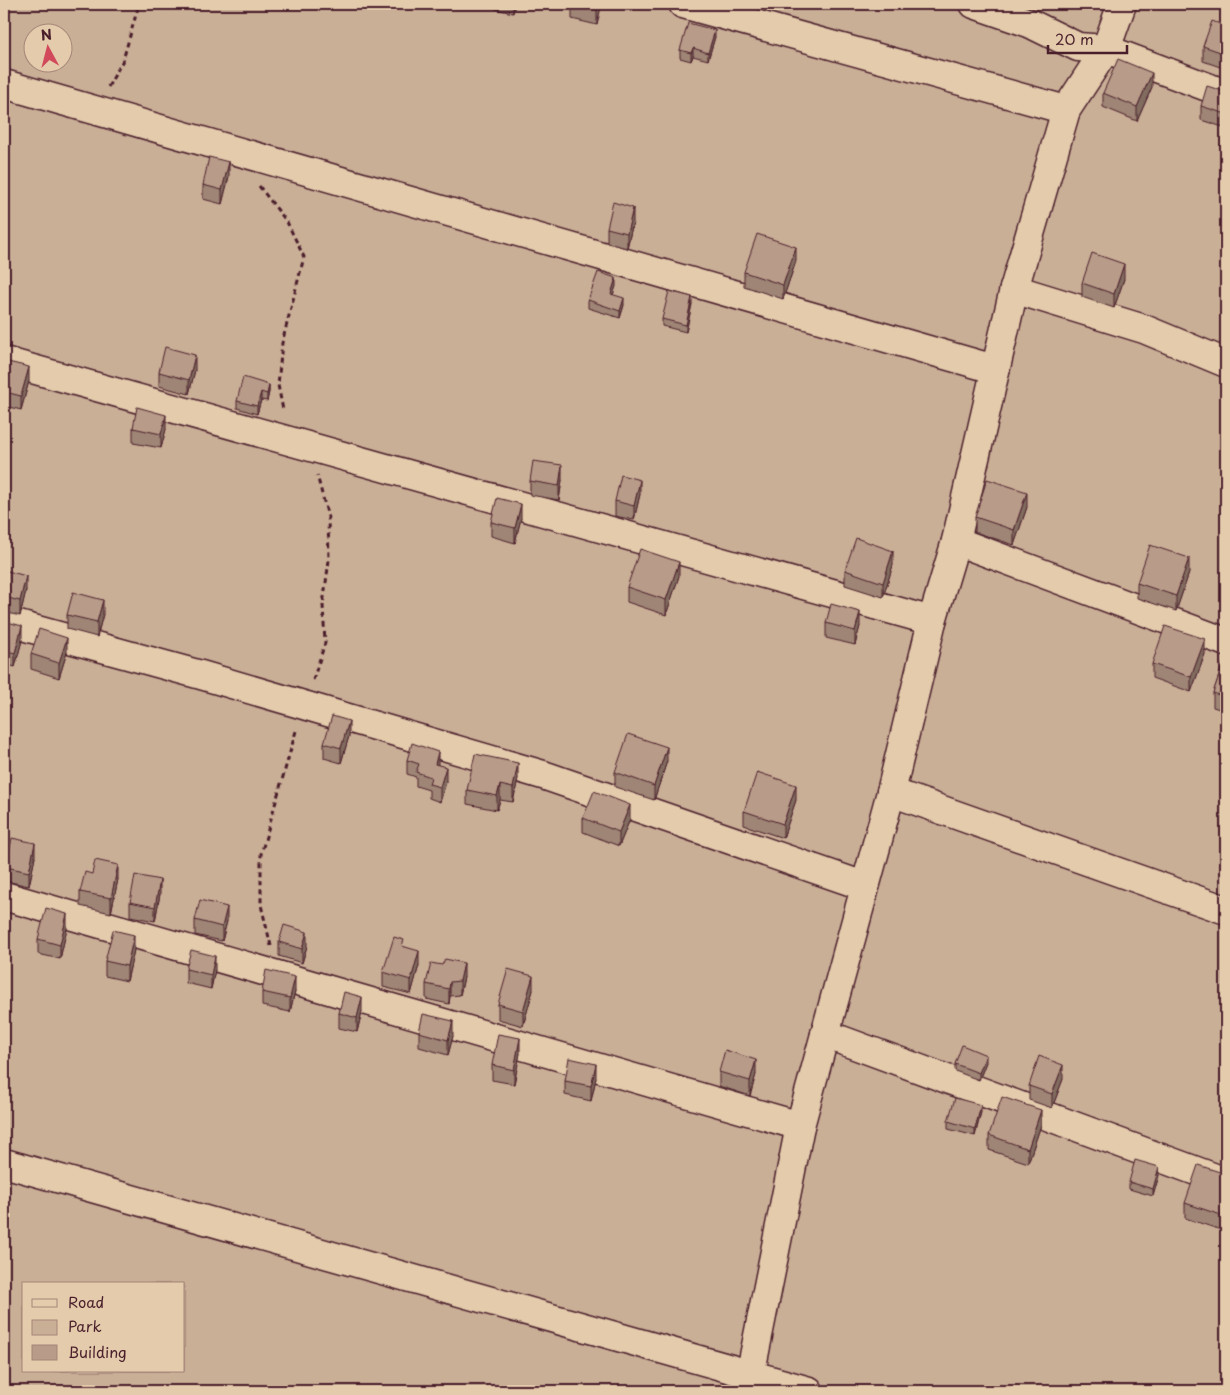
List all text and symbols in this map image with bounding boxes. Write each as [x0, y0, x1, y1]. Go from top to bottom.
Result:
north arrow [22, 22, 72, 72]
scale bar [1048, 22, 1126, 54]
text: N [40, 24, 53, 46]
text: 20 m [1055, 27, 1094, 50]
legend [22, 1282, 185, 1372]
text: Road [68, 1290, 104, 1313]
text: Park [68, 1314, 102, 1337]
text: Building [68, 1340, 127, 1363]

